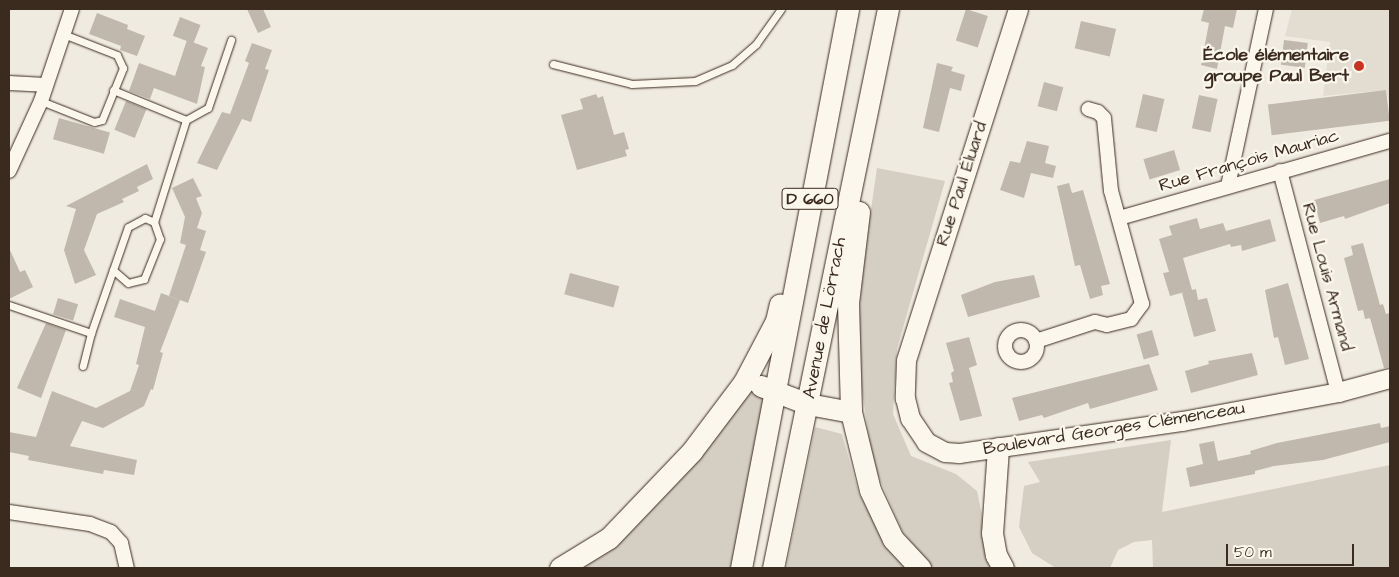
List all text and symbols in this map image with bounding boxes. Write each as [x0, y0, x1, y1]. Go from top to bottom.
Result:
place label: École élémentaire groupe Paul Bert [1203, 45, 1349, 88]
marker: École élémentaire groupe Paul Bert [1353, 60, 1365, 72]
street label: Rue Paul Éluard [932, 119, 992, 249]
street label: Rue François Mauriac [1156, 125, 1342, 197]
road number: D 660 [781, 185, 839, 212]
street label: Rue Louis Armand [1297, 201, 1357, 353]
street label: Avenue de Lörrach [799, 236, 851, 400]
street label: Boulevard Georges Clémenceau [982, 398, 1246, 460]
scale bar [1229, 534, 1356, 566]
text: 50 m [1234, 542, 1272, 563]

